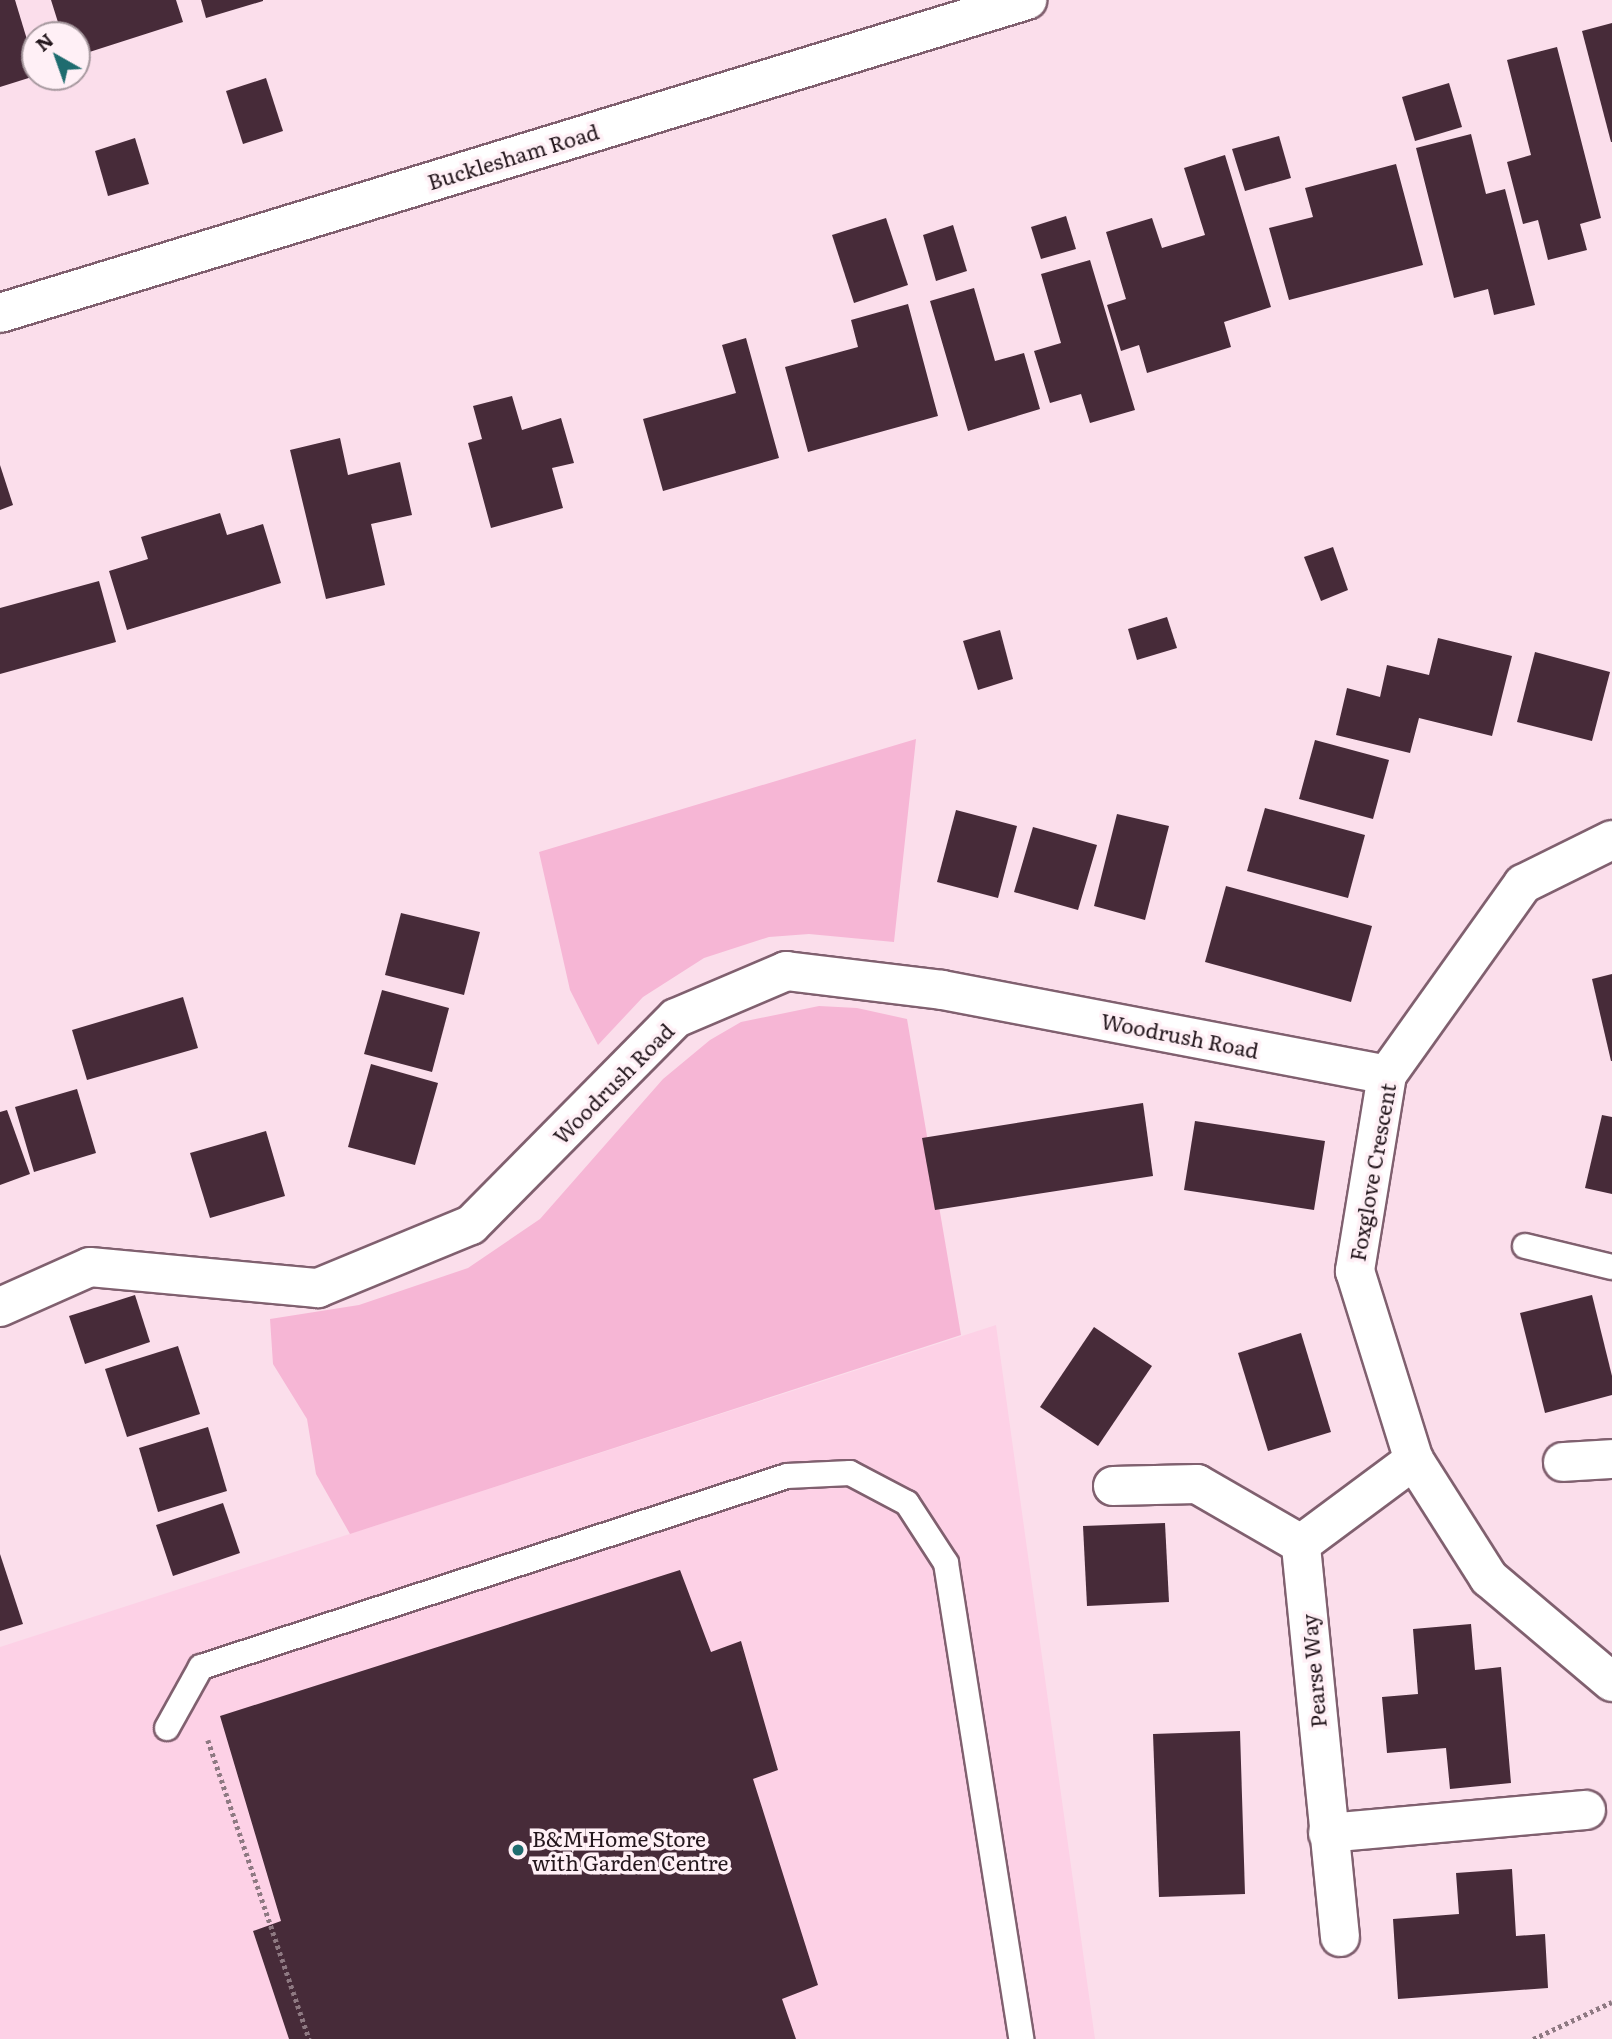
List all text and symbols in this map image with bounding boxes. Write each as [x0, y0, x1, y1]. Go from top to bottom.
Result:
north arrow [21, 21, 91, 91]
text: N [29, 26, 59, 57]
street label: Bucklesham Road [424, 118, 602, 194]
street label: Woodrush Road [1099, 1007, 1261, 1063]
street label: Woodrush Road [547, 1017, 679, 1149]
street label: Foxglove Crescent [1344, 1081, 1400, 1263]
street label: Pearse Way [1295, 1613, 1331, 1729]
place label: B&M Home Store with Garden Centre [532, 1825, 728, 1875]
marker: B&M Home Store with Garden Centre [510, 1842, 526, 1858]

